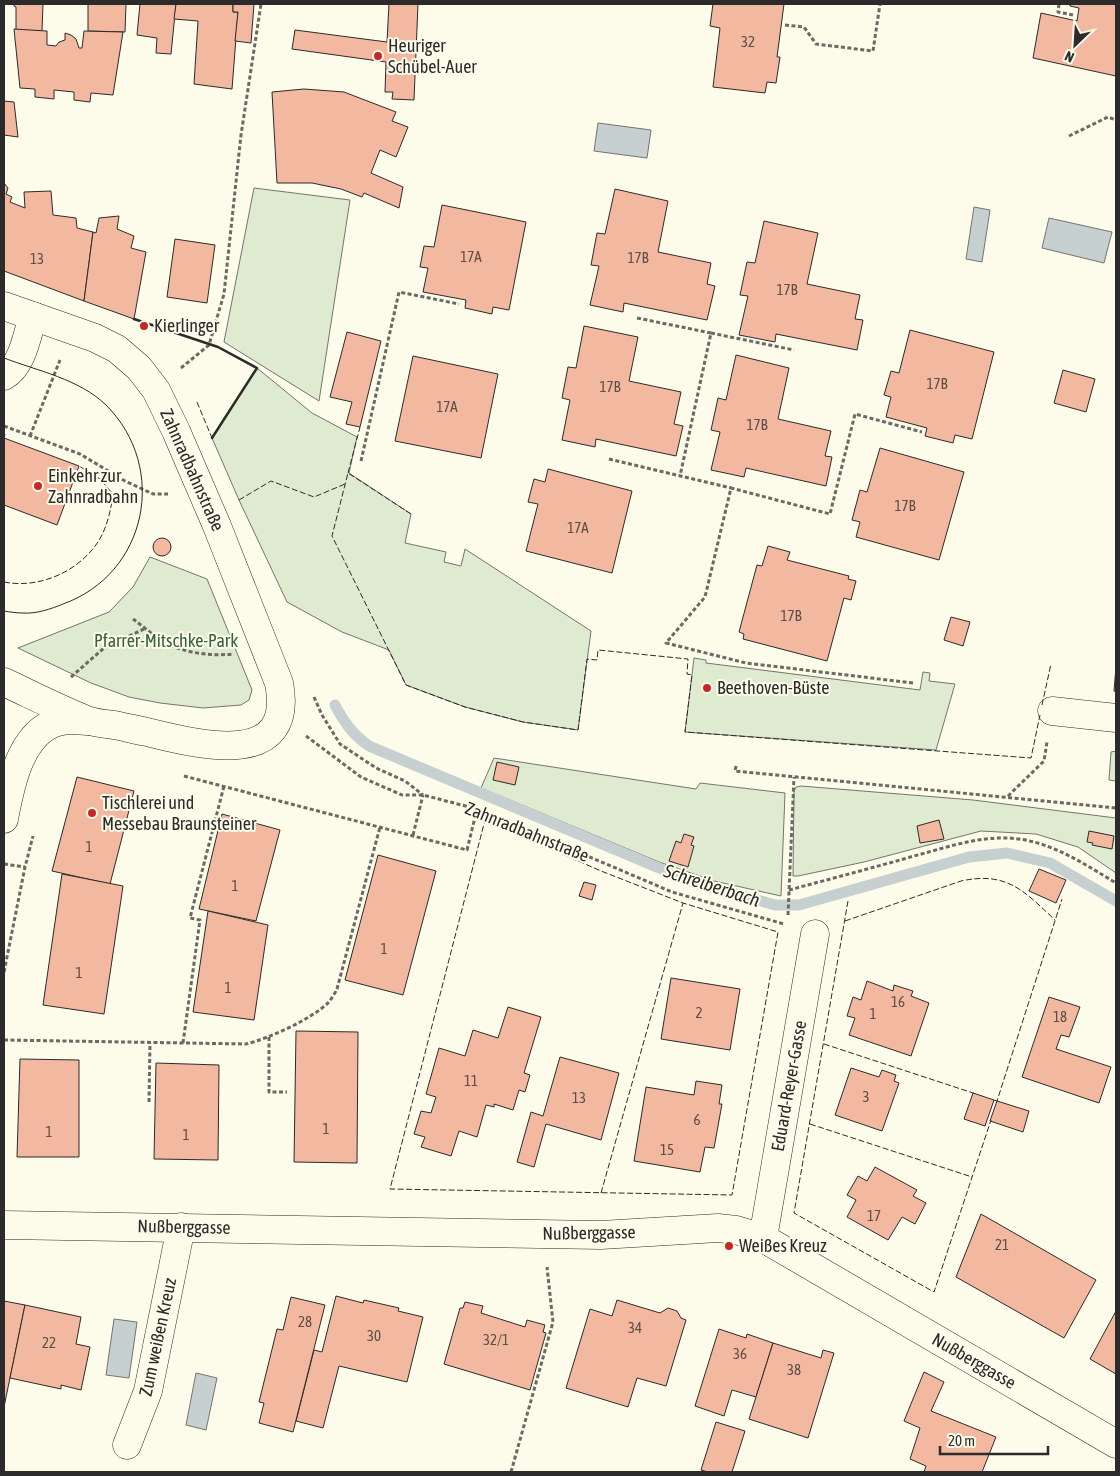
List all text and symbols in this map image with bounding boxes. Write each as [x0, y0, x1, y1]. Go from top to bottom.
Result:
north arrow [1050, 20, 1100, 70]
house number: 32 [741, 33, 755, 50]
place label: Heuriger Schübel-Auer [388, 35, 477, 77]
text: N [1062, 48, 1077, 66]
marker: Heuriger Schübel-Auer [372, 50, 384, 62]
house number: 17A [460, 248, 482, 265]
house number: 17B [627, 249, 649, 266]
house number: 13 [30, 250, 44, 267]
house number: 17B [776, 281, 798, 298]
place label: Kierlinger [154, 315, 220, 336]
marker: Kierlinger [138, 320, 150, 332]
house number: 17B [926, 375, 948, 392]
house number: 17B [599, 378, 621, 395]
house number: 17A [436, 398, 458, 415]
street label: Zahnradbahnstraße [156, 405, 229, 534]
house number: 17B [746, 416, 768, 433]
place label: Einkehr zur Zahnradbahn [48, 465, 138, 507]
marker: Einkehr zur Zahnradbahn [32, 480, 44, 492]
house number: 17B [894, 497, 916, 514]
house number: 17A [567, 519, 589, 536]
house number: 17B [780, 607, 802, 624]
park label: Pfarrer-Mitschke-Park [94, 630, 238, 651]
place label: Beethoven-Büste [717, 677, 829, 698]
marker: Beethoven-Büste [701, 682, 713, 694]
place label: Tischlerei und Messebau Braunsteiner [102, 792, 257, 834]
street label: Zahnradbahnstraße [462, 797, 592, 866]
marker: Tischlerei und Messebau Braunsteiner [86, 807, 98, 819]
house number: 1 [85, 838, 93, 855]
water label: Schreiberbach [660, 859, 763, 911]
house number: 1 [231, 877, 239, 894]
house number: 1 [380, 940, 388, 957]
house number: 1 [75, 964, 83, 981]
house number: 1 [224, 979, 232, 996]
house number: 16 [891, 993, 905, 1010]
house number: 2 [695, 1004, 703, 1021]
house number: 1 [869, 1005, 877, 1022]
house number: 18 [1053, 1008, 1067, 1025]
street label: Eduard-Reyer-Gasse [767, 1019, 810, 1153]
house number: 11 [464, 1072, 478, 1089]
house number: 3 [862, 1088, 870, 1105]
house number: 13 [572, 1089, 586, 1106]
house number: 6 [693, 1111, 701, 1128]
house number: 1 [322, 1120, 330, 1137]
house number: 1 [45, 1123, 53, 1140]
house number: 1 [182, 1126, 190, 1143]
house number: 15 [660, 1141, 674, 1158]
house number: 17 [867, 1207, 881, 1224]
street label: Nußberggasse [137, 1215, 231, 1238]
street label: Nußberggasse [542, 1221, 636, 1244]
place label: Weißes Kreuz [739, 1235, 827, 1256]
house number: 21 [995, 1236, 1009, 1253]
marker: Weißes Kreuz [723, 1240, 735, 1252]
street label: Zum weißen Kreuz [135, 1275, 180, 1398]
house number: 28 [298, 1313, 312, 1330]
house number: 34 [628, 1319, 642, 1336]
house number: 30 [367, 1327, 381, 1344]
street label: Nußberggasse [929, 1328, 1020, 1393]
house number: 32/1 [483, 1331, 509, 1348]
house number: 22 [42, 1334, 56, 1351]
house number: 36 [733, 1345, 747, 1362]
house number: 38 [787, 1361, 801, 1378]
scale bar [940, 1424, 1048, 1456]
text: 20 m [948, 1432, 975, 1449]

